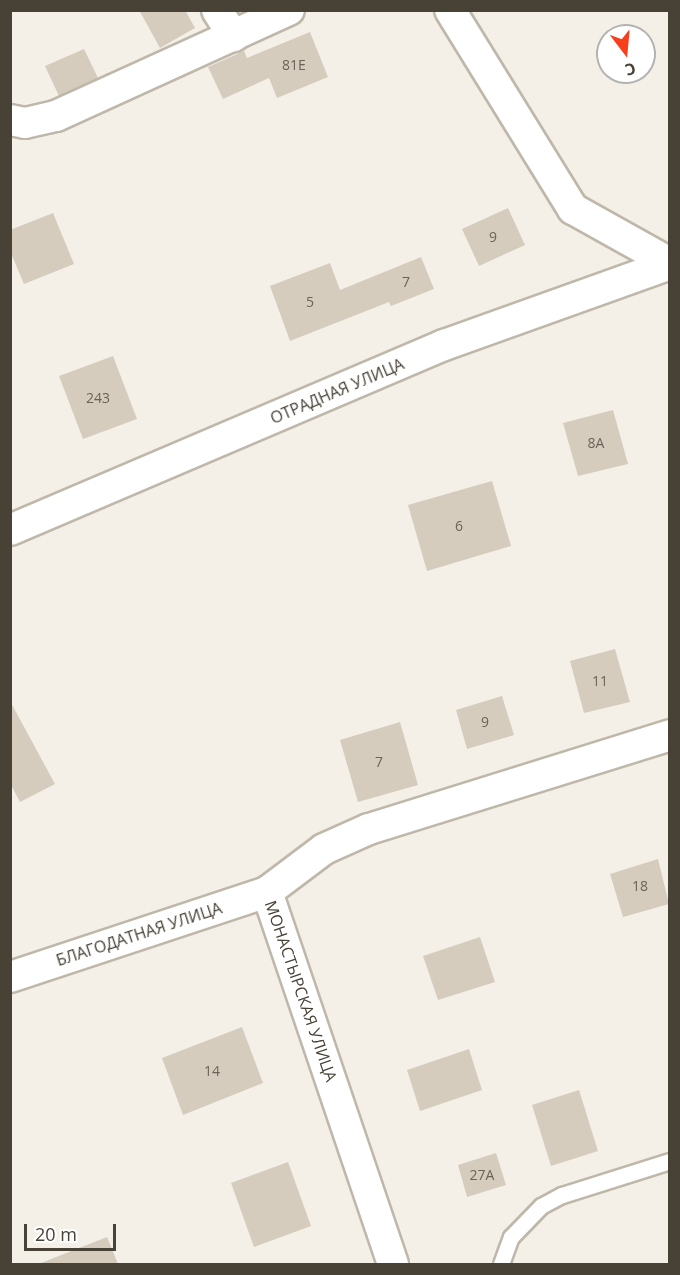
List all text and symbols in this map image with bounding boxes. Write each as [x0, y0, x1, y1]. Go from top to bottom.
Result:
north arrow [596, 24, 656, 84]
house number: 81Е [282, 57, 306, 73]
text: С [622, 57, 638, 81]
house number: 9 [489, 229, 497, 245]
house number: 7 [402, 274, 410, 290]
house number: 5 [306, 294, 314, 310]
street label: ОТРАДНАЯ УЛИЦА [267, 354, 407, 428]
house number: 243 [86, 390, 110, 406]
house number: 8А [588, 435, 604, 451]
house number: 6 [455, 518, 463, 534]
house number: 11 [592, 673, 608, 689]
house number: 9 [481, 714, 489, 730]
house number: 7 [375, 754, 383, 770]
house number: 18 [632, 878, 648, 894]
street label: БЛАГОДАТНАЯ УЛИЦА [54, 898, 224, 970]
street label: МОНАСТЫРСКАЯ УЛИЦА [261, 898, 341, 1084]
house number: 14 [204, 1063, 220, 1079]
house number: 27А [470, 1167, 494, 1183]
scale bar [27, 1212, 118, 1250]
text: 20 m [35, 1222, 77, 1246]

